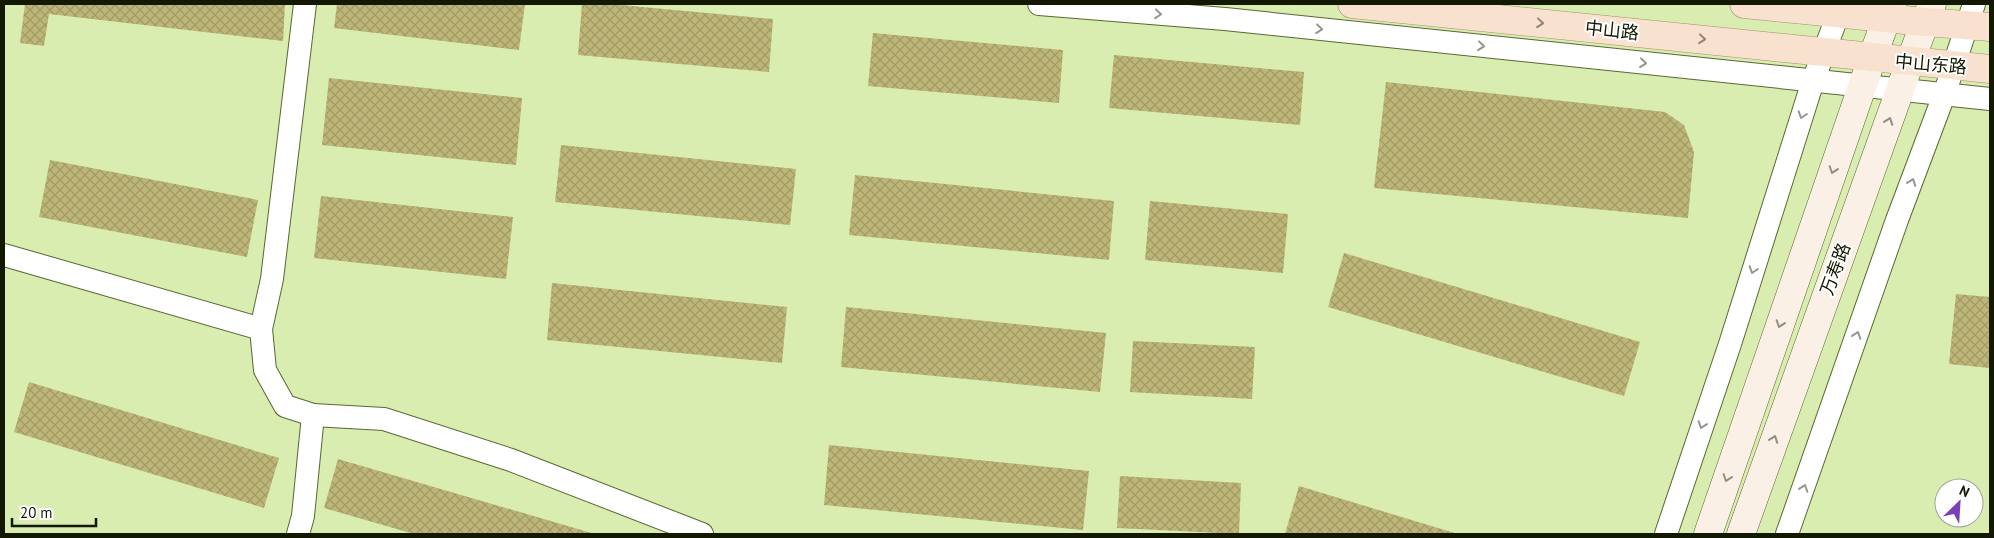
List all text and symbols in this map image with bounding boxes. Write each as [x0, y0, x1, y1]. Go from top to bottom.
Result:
one-way arrow [1154, 8, 1162, 19]
street label: 中山路 [1584, 16, 1640, 44]
one-way arrow [1536, 17, 1544, 28]
one-way arrow [1316, 23, 1324, 34]
one-way arrow [1698, 33, 1706, 44]
one-way arrow [1477, 40, 1485, 51]
street label: 中山东路 [1894, 49, 1968, 79]
one-way arrow [1639, 57, 1647, 68]
one-way arrow [1798, 111, 1808, 119]
one-way arrow [1883, 117, 1893, 126]
one-way arrow [1829, 166, 1839, 174]
one-way arrow [1906, 178, 1916, 186]
street label: 万寿路 [1815, 240, 1855, 298]
one-way arrow [1749, 266, 1759, 274]
one-way arrow [1776, 319, 1786, 328]
one-way arrow [1851, 331, 1861, 340]
one-way arrow [1698, 420, 1708, 428]
one-way arrow [1768, 435, 1778, 443]
one-way arrow [1723, 473, 1733, 481]
north arrow [1934, 478, 1984, 528]
text: N [1957, 481, 1972, 501]
one-way arrow [1798, 484, 1808, 493]
scale bar [12, 496, 96, 528]
text: 20 m [20, 503, 53, 522]

